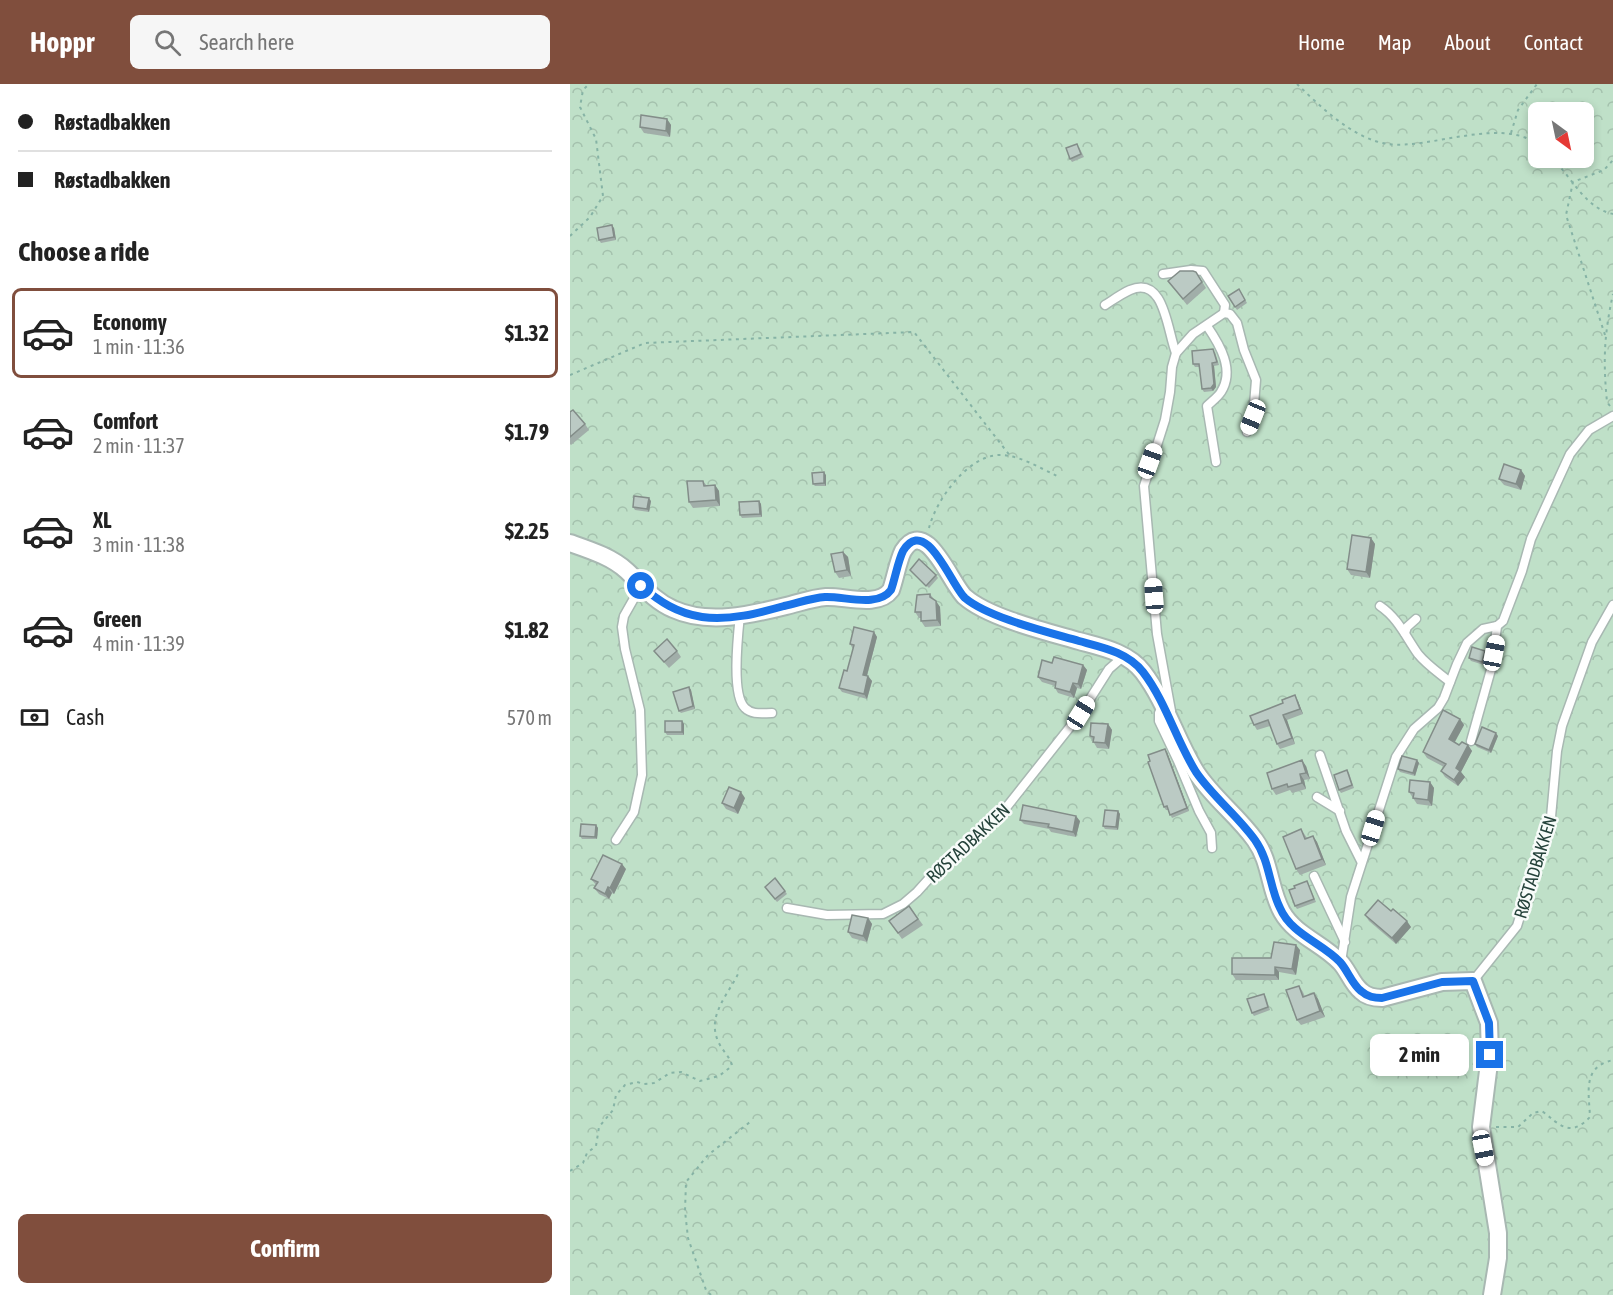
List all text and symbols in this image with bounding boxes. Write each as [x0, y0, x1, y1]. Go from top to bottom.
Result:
search box [130, 15, 550, 69]
text: Hoppr [30, 26, 94, 58]
icon: search [151, 26, 184, 59]
text: Search here [199, 29, 294, 55]
text: Home [1298, 30, 1345, 54]
text: Map [1378, 30, 1412, 54]
text: About [1445, 30, 1491, 54]
text: Contact [1524, 30, 1583, 54]
north arrow [1528, 102, 1594, 168]
map controls [1528, 102, 1594, 168]
text: Røstadbakken [54, 109, 170, 135]
text: Røstadbakken [54, 167, 170, 193]
text: Choose a ride [18, 236, 150, 267]
icon: car [21, 306, 75, 360]
text: Economy [93, 309, 167, 335]
text: $1.32 [505, 320, 549, 346]
text: 1 min · 11:36 [93, 335, 185, 358]
car [1238, 397, 1268, 437]
icon: car [21, 405, 75, 459]
text: Comfort [93, 408, 158, 434]
text: $1.79 [505, 419, 549, 445]
text: 2 min · 11:37 [93, 434, 185, 457]
car [1135, 441, 1165, 481]
icon: car [21, 504, 75, 558]
text: XL [93, 507, 111, 533]
text: $2.25 [505, 518, 549, 544]
text: 3 min · 11:38 [93, 533, 185, 556]
route start [627, 572, 654, 599]
car [1144, 577, 1164, 615]
icon: car [21, 603, 75, 657]
text: Green [93, 606, 142, 632]
text: $1.82 [505, 617, 549, 643]
text: 4 min · 11:39 [93, 632, 185, 655]
car [1482, 634, 1506, 672]
car [1064, 693, 1098, 733]
icon: cash [18, 701, 51, 734]
text: Cash [66, 704, 105, 730]
text: 570 m [507, 706, 552, 729]
street label: RØSTADBAKKEN [922, 799, 1014, 887]
car [1359, 808, 1387, 848]
street label: RØSTADBAKKEN [1509, 813, 1561, 921]
callout: 2 min [1370, 1034, 1469, 1076]
route end [1476, 1041, 1503, 1068]
text: 2 min [1399, 1043, 1440, 1066]
car [1471, 1129, 1495, 1167]
button: Confirm [18, 1214, 552, 1283]

